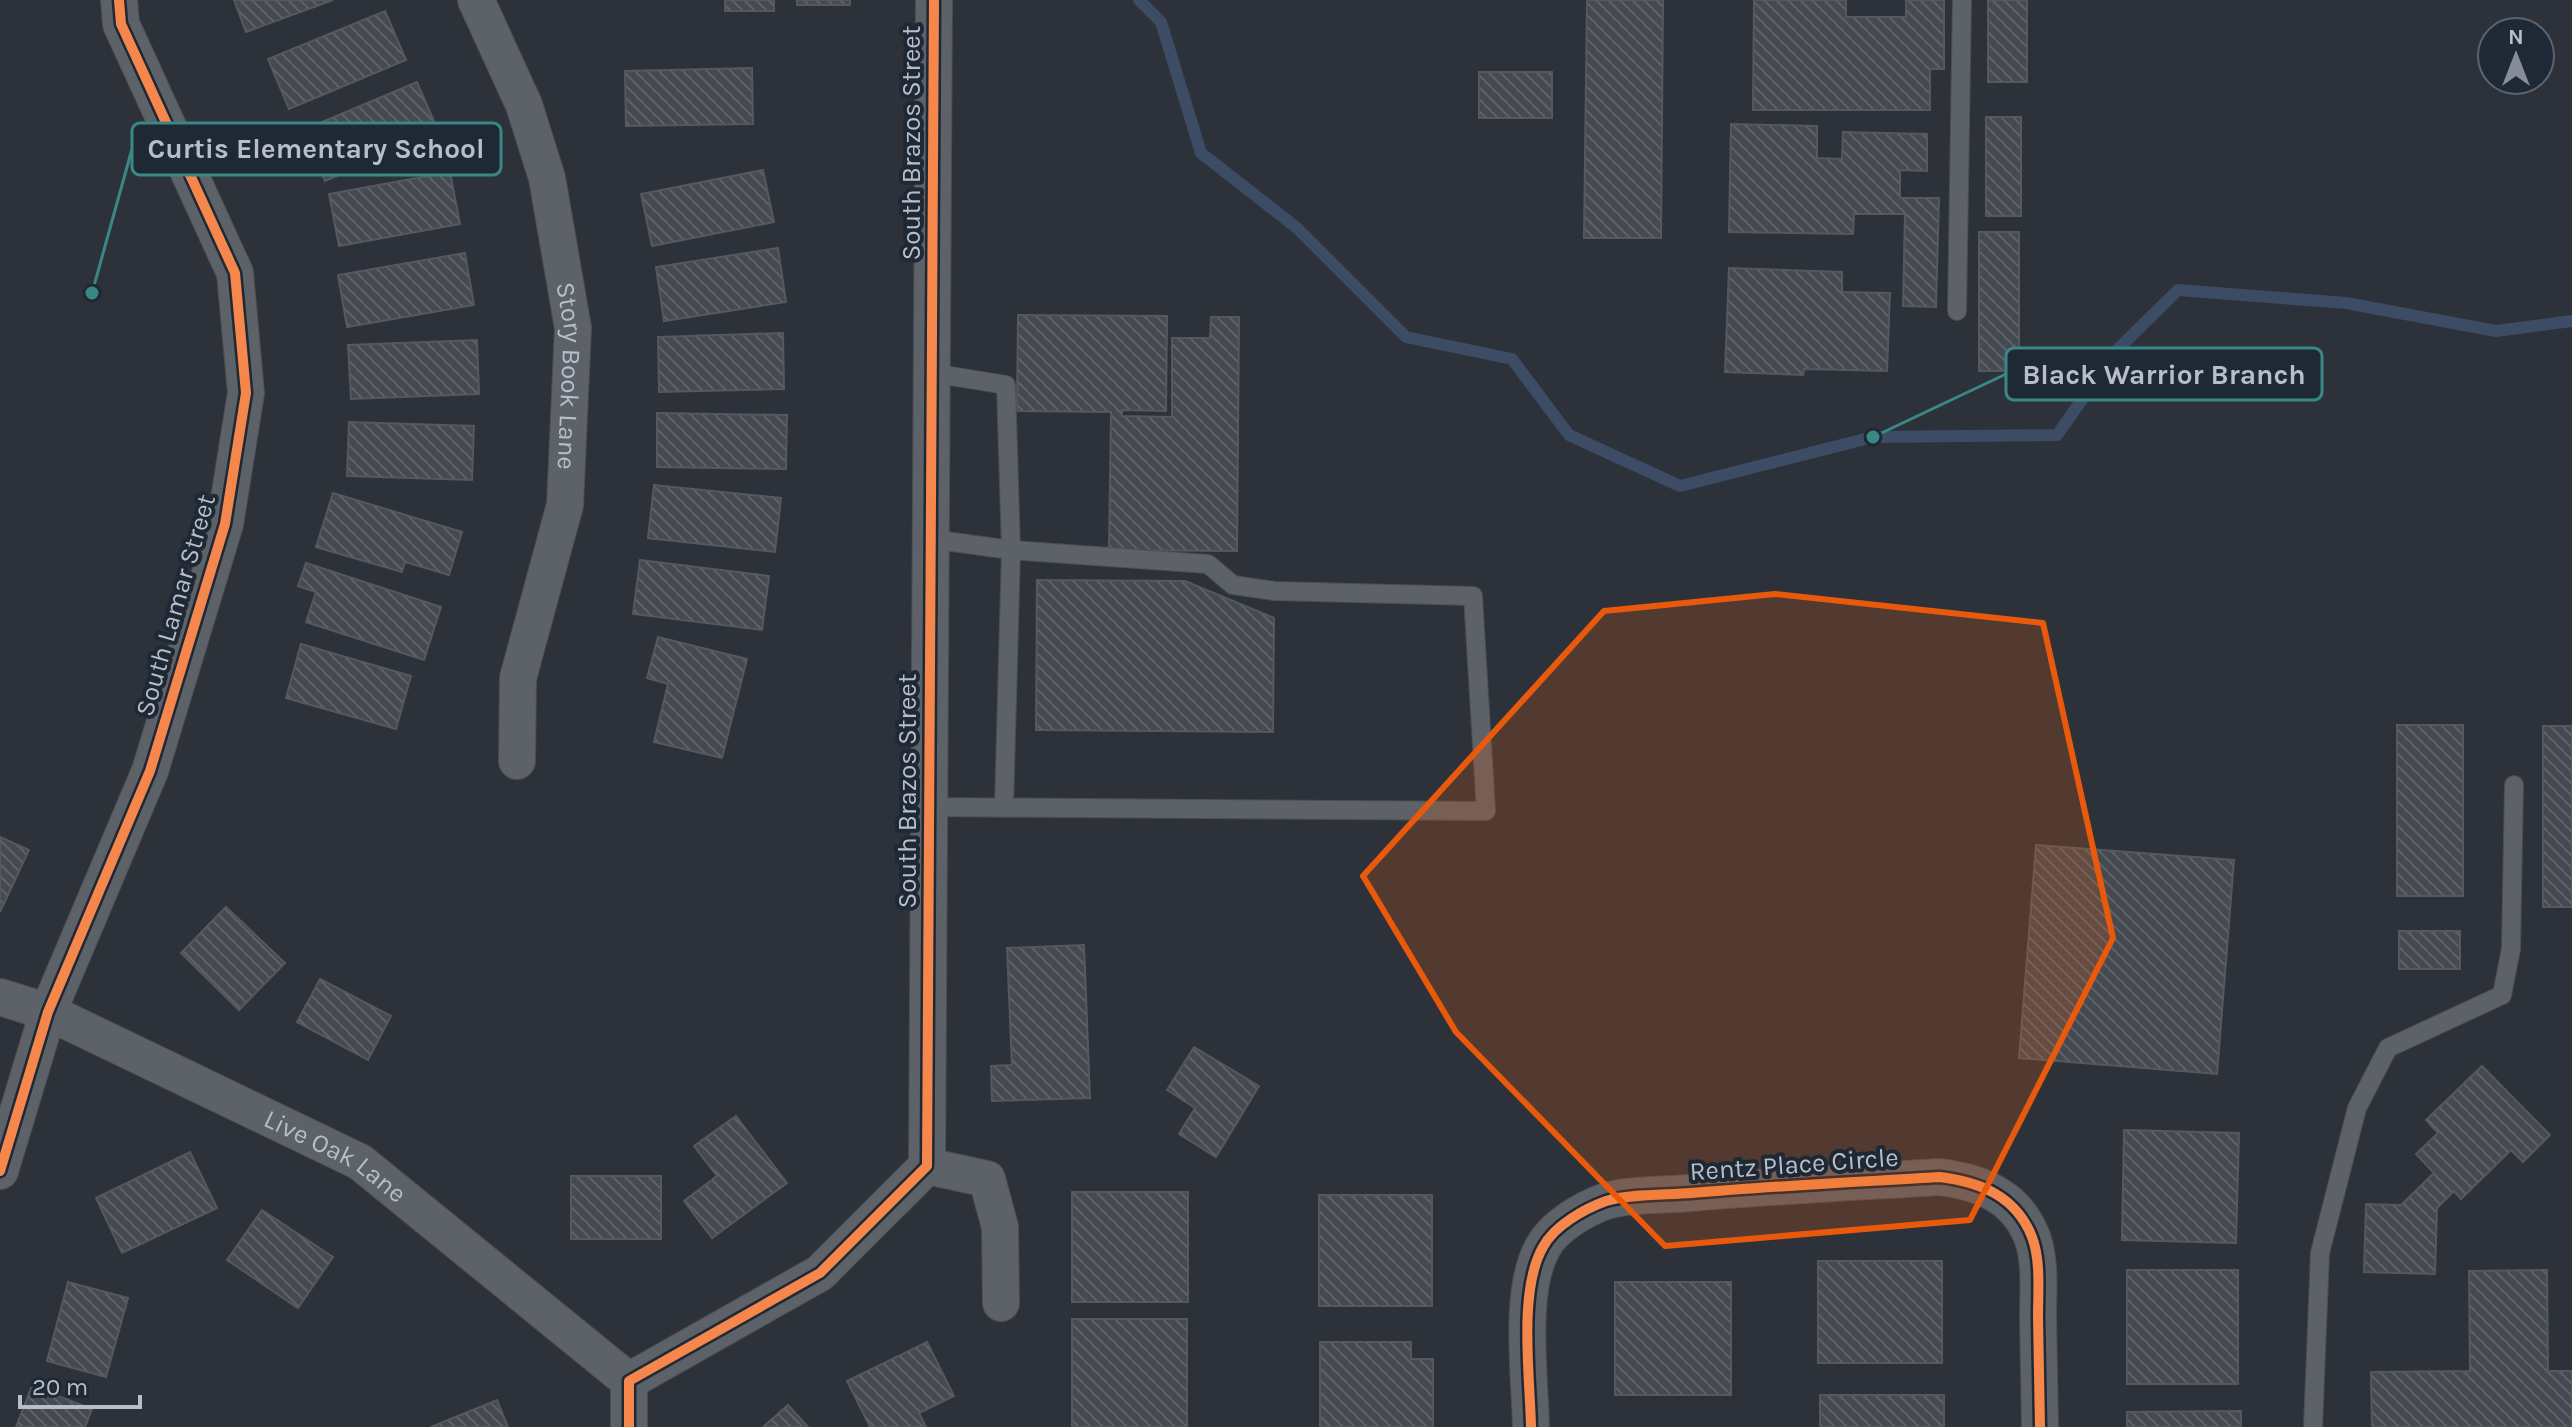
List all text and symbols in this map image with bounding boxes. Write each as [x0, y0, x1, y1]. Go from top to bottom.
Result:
north arrow [2476, 16, 2556, 96]
text: N [2508, 24, 2524, 50]
street label: South Brazos Street [896, 25, 927, 260]
callout: Curtis Elementary School [132, 123, 501, 175]
text: Curtis Elementary School [148, 132, 484, 165]
street label: Story Book Lane [549, 280, 588, 471]
callout: Black Warrior Branch [2006, 348, 2322, 400]
text: Black Warrior Branch [2022, 358, 2306, 391]
street label: South Lamar Street [129, 490, 222, 720]
street label: South Brazos Street [892, 673, 923, 908]
street label: Live Oak Lane [259, 1103, 413, 1209]
street label: Rentz Place Circle [1689, 1142, 1900, 1187]
scale bar [20, 1359, 140, 1409]
text: 20 m [32, 1373, 88, 1401]

